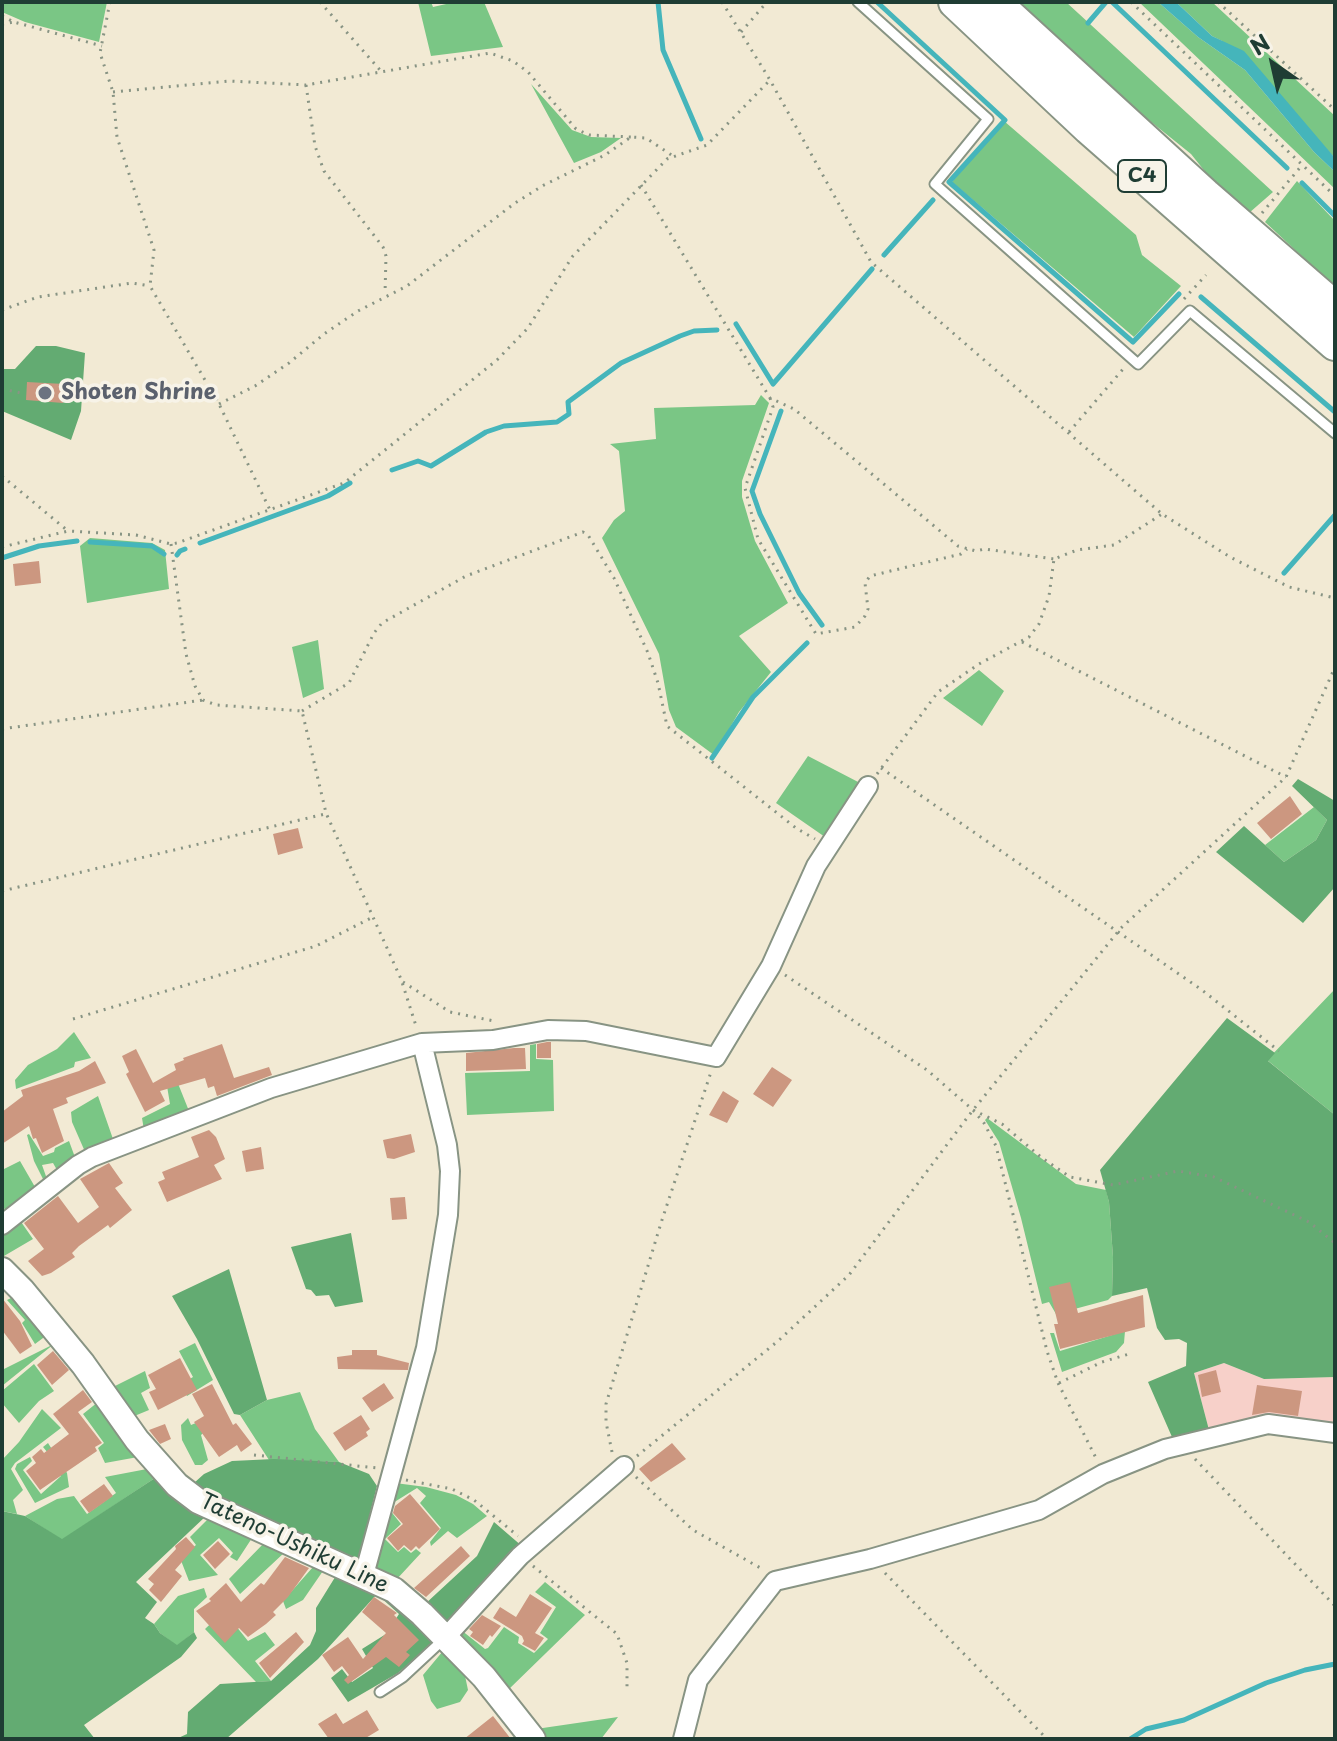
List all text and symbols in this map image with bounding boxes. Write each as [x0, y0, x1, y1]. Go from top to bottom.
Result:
north arrow [1233, 24, 1313, 104]
text: N [1243, 25, 1276, 62]
road number: C4 [1118, 160, 1166, 192]
place label: Shoten Shrine [61, 380, 216, 406]
marker: Shoten Shrine [36, 384, 54, 402]
street label: Tateno-Ushiku Line [195, 1489, 393, 1599]

